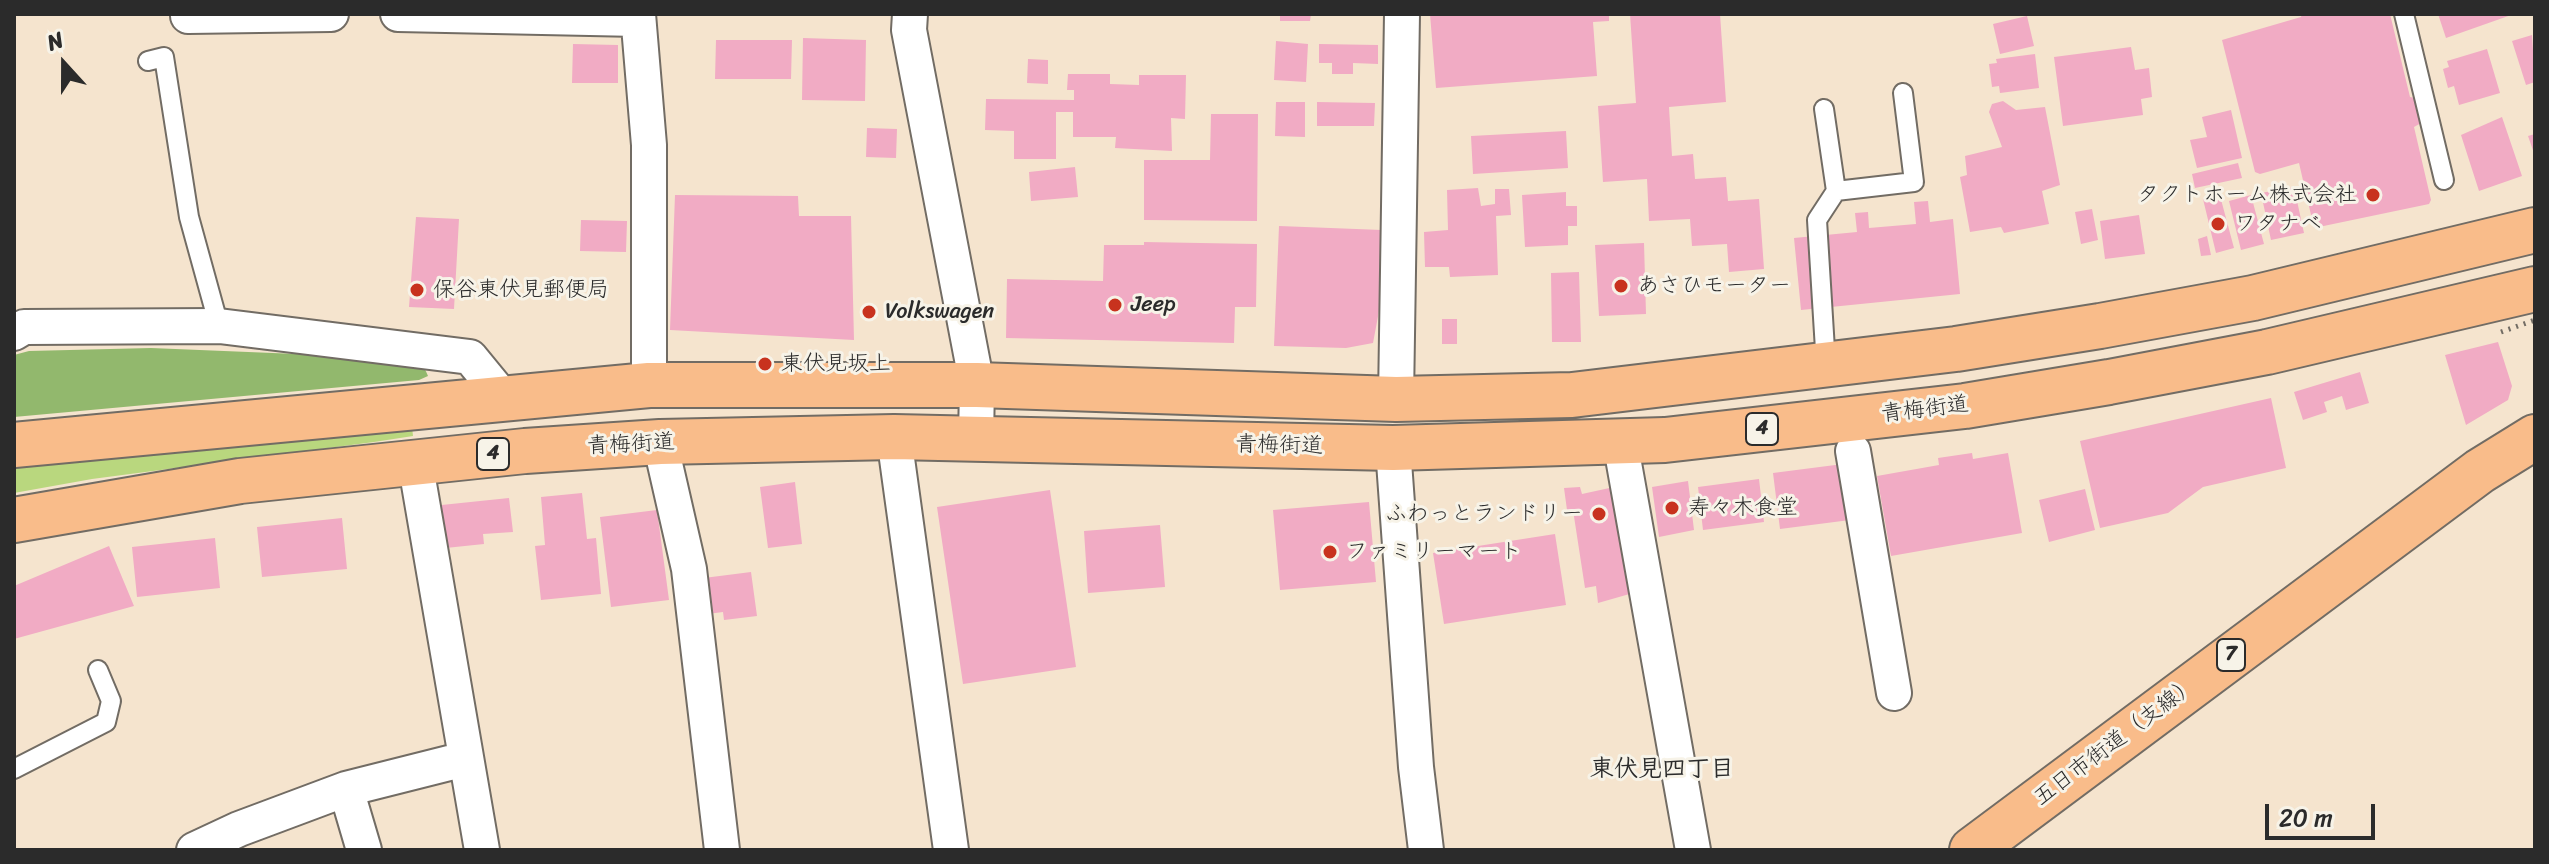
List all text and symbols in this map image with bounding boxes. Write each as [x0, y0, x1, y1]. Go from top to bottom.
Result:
text: N [41, 20, 69, 62]
north arrow [24, 24, 104, 104]
place label: タクトホーム株式会社 [2137, 182, 2357, 208]
marker: タクトホーム株式会社 [2364, 186, 2382, 204]
place label: ワタナベ [2234, 211, 2322, 237]
marker: ワタナベ [2209, 215, 2227, 233]
place label: あさひモーター [1637, 273, 1791, 299]
place label: 保谷東伏見郵便局 [433, 277, 609, 303]
marker: あさひモーター [1612, 277, 1630, 295]
marker: 保谷東伏見郵便局 [408, 281, 426, 299]
place label: Jeep [1131, 292, 1176, 318]
marker: Jeep [1106, 296, 1124, 314]
place label: Volkswagen [885, 299, 994, 325]
marker: Volkswagen [860, 303, 878, 321]
place label: 東伏見坂上 [781, 351, 891, 377]
marker: 東伏見坂上 [756, 355, 774, 373]
street label: 青梅街道 [1880, 392, 1970, 428]
road number: 4 [1746, 413, 1778, 445]
street label: 青梅街道 [586, 430, 676, 460]
street label: 青梅街道 [1235, 432, 1323, 460]
road number: 4 [477, 438, 509, 470]
place label: 寿々木食堂 [1688, 495, 1798, 521]
marker: 寿々木食堂 [1663, 499, 1681, 517]
place label: ふわっとランドリー [1385, 501, 1583, 527]
marker: ふわっとランドリー [1590, 505, 1608, 523]
place label: ファミリーマート [1346, 539, 1522, 565]
marker: ファミリーマート [1321, 543, 1339, 561]
road number: 7 [2217, 639, 2245, 671]
street label: 五日市街道（支線） [2029, 672, 2203, 812]
district label: 東伏見四丁目 [1590, 756, 1734, 784]
scale bar [2269, 788, 2379, 838]
text: 20 m [2279, 797, 2333, 839]

